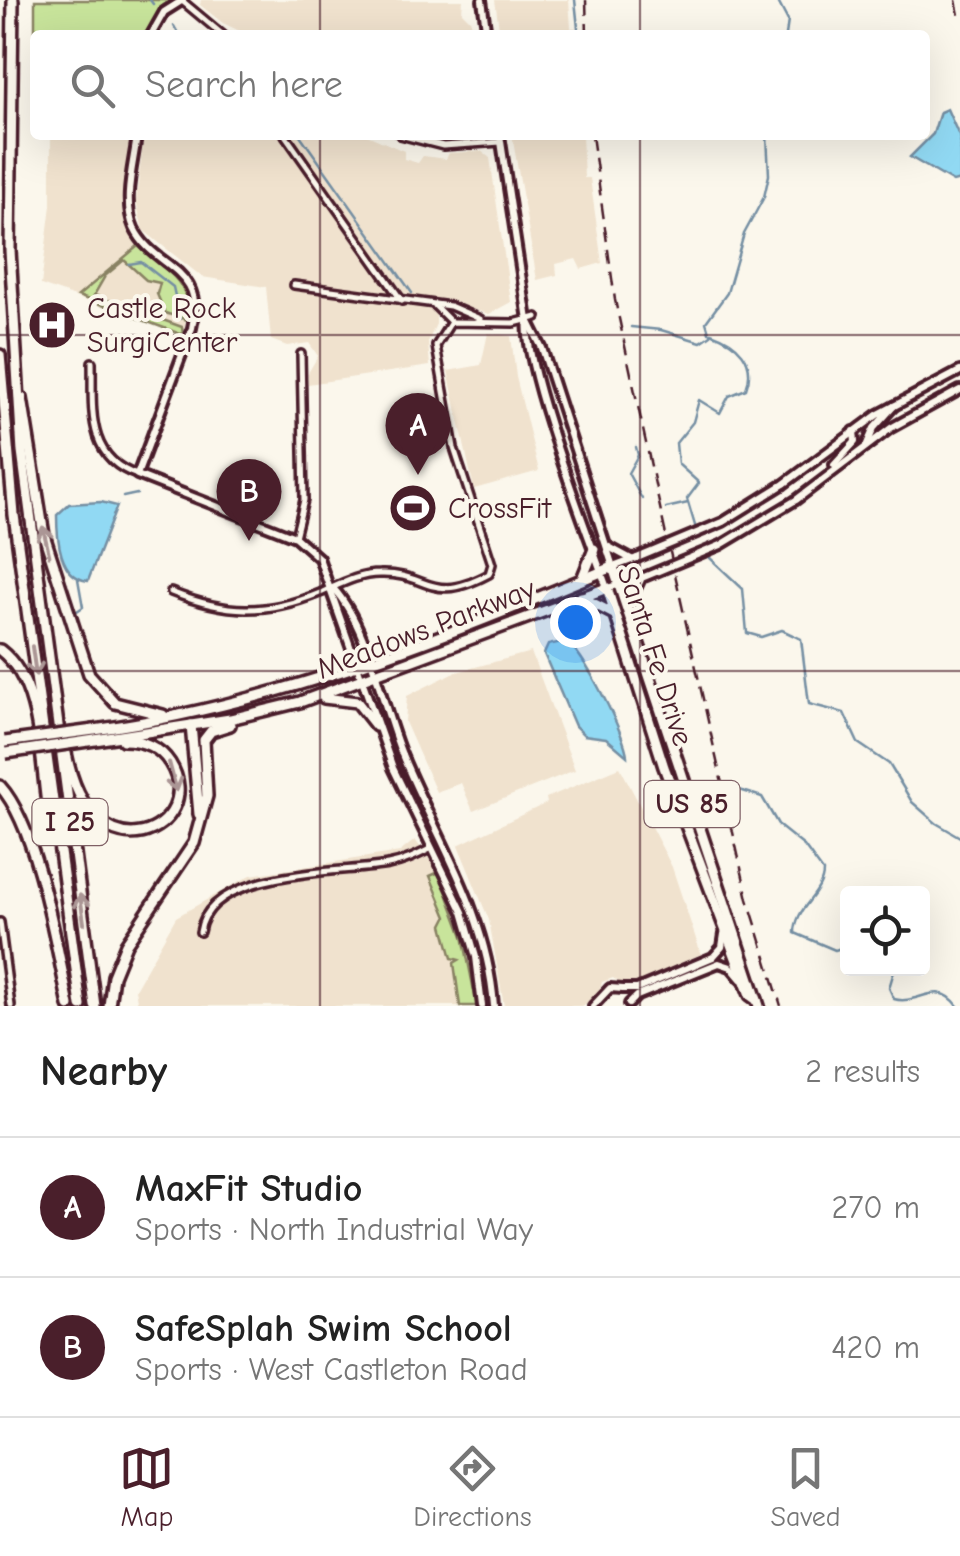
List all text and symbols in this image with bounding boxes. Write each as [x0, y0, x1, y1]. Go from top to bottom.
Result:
search box [30, 30, 930, 140]
icon: search [65, 58, 120, 113]
text: Search here [145, 63, 343, 107]
place label: Castle Rock SurgiCenter [87, 291, 237, 360]
hospital icon: Castle Rock SurgiCenter [26, 299, 78, 351]
pin: A [386, 392, 450, 475]
pin: B [216, 458, 282, 541]
sports icon: CrossFit [387, 482, 439, 534]
place label: CrossFit [448, 491, 553, 526]
one-way arrow [36, 526, 54, 558]
street label: Santa Fe Drive [609, 562, 701, 750]
street label: Meadows Parkway [312, 571, 541, 687]
your location [550, 597, 601, 648]
one-way arrow [25, 644, 43, 676]
one-way arrow [165, 761, 184, 792]
road number: US 85 [644, 781, 740, 827]
road number: I 25 [32, 799, 108, 845]
map controls [840, 886, 930, 976]
button: locate [840, 886, 930, 976]
one-way arrow [72, 894, 90, 926]
text: Nearby [40, 1047, 167, 1096]
text: 2 results [805, 1053, 920, 1090]
text: MaxFit Studio [135, 1167, 362, 1211]
text: A [64, 1189, 81, 1226]
text: 270 m [832, 1189, 920, 1226]
text: Sports · North Industrial Way [135, 1211, 533, 1248]
text: SafeSplah Swim School [135, 1307, 512, 1351]
text: B [63, 1329, 82, 1366]
text: 420 m [831, 1329, 920, 1366]
text: Sports · West Castleton Road [135, 1351, 528, 1388]
tab: Map [119, 1441, 174, 1533]
tab: Directions [413, 1441, 532, 1533]
tab: Saved [771, 1441, 841, 1533]

